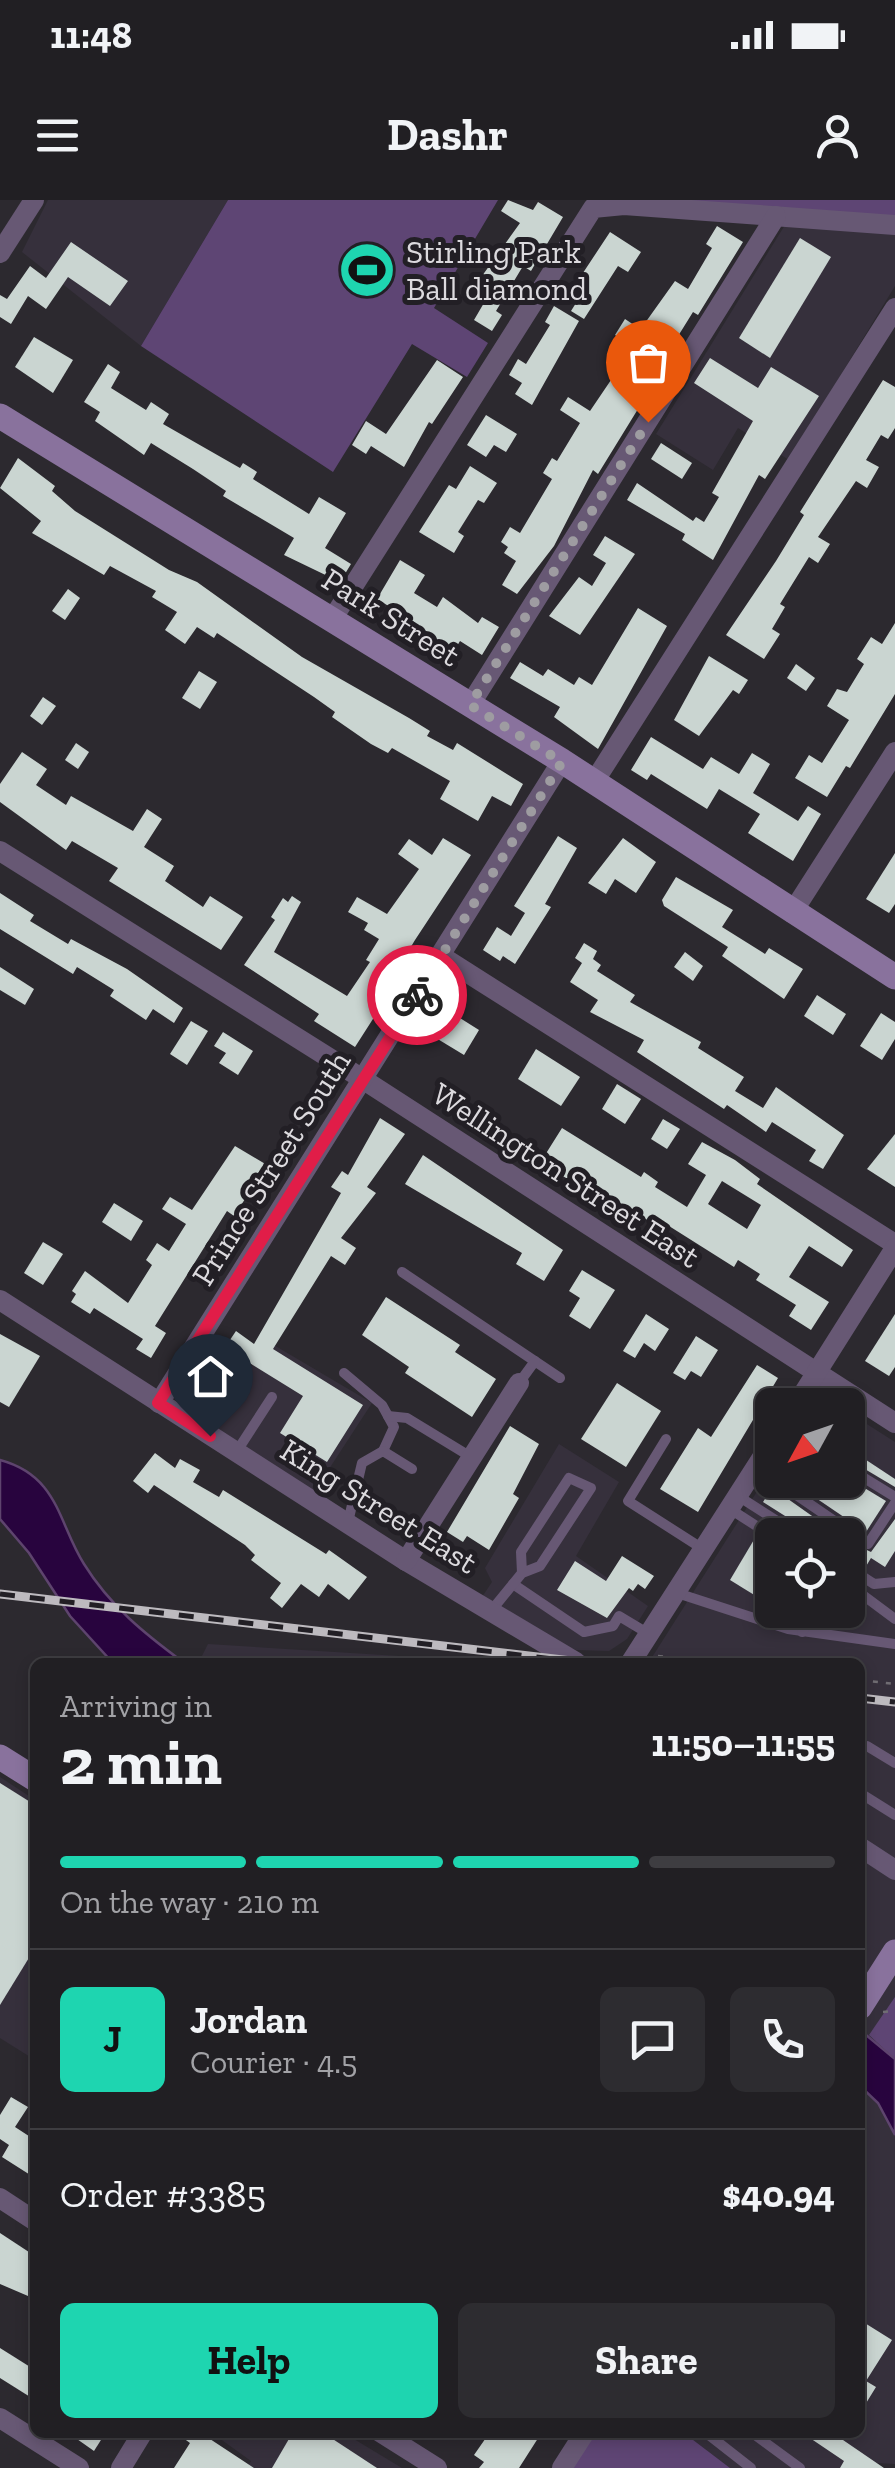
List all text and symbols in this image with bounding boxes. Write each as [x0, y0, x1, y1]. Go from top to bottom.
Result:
text: 11:48 [50, 12, 132, 58]
icon: menu [30, 108, 85, 163]
text: Dashr [387, 108, 508, 162]
icon: person [810, 108, 865, 163]
place label: Stirling Park Ball diamond [406, 233, 587, 308]
sports icon: Stirling Park Ball diamond [337, 240, 397, 300]
pin [606, 320, 691, 423]
icon: bag [621, 335, 676, 390]
street label: Park Street [315, 560, 467, 674]
courier [367, 945, 467, 1045]
icon: bike [390, 968, 445, 1023]
street label: Prince Street South [184, 1044, 358, 1292]
street label: Wellington Street East [425, 1074, 707, 1276]
pin [168, 1334, 253, 1437]
icon: home [183, 1349, 238, 1404]
north arrow [755, 1388, 865, 1498]
map controls [755, 1388, 865, 1628]
street label: King Street East [274, 1430, 484, 1582]
button: locate [755, 1518, 865, 1628]
text: Arriving in [60, 1687, 212, 1725]
text: 11:50–11:55 [651, 1720, 835, 1766]
text: 2 min [60, 1723, 222, 1801]
text: On the way · 210 m [60, 1883, 319, 1921]
button: chat [600, 1987, 705, 2092]
button: phone [730, 1987, 835, 2092]
text: Jordan [190, 1997, 307, 2043]
text: J [103, 2016, 122, 2062]
text: Courier · 4.5 [190, 2043, 357, 2081]
text: Order #3385 [60, 2171, 266, 2217]
text: $40.94 [722, 2171, 835, 2217]
button: Help [60, 2303, 438, 2418]
button: Share [458, 2303, 835, 2418]

